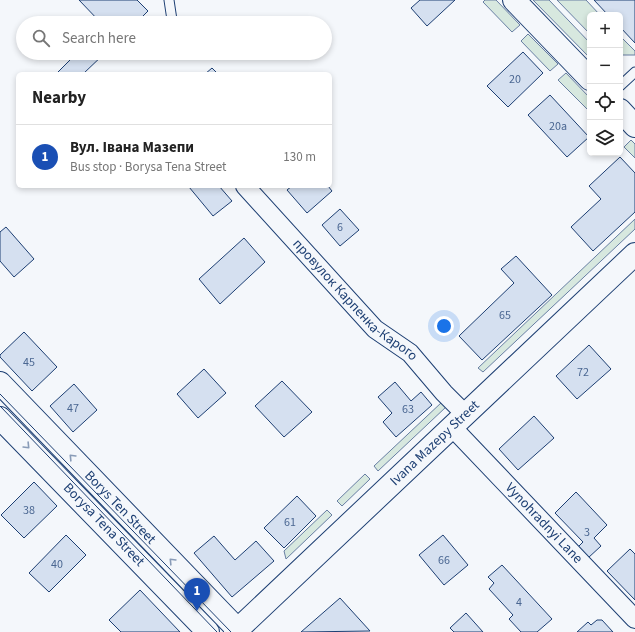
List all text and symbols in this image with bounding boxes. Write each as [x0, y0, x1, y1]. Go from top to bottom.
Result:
map controls [587, 12, 623, 156]
button: + [587, 12, 623, 48]
search box [16, 16, 332, 60]
icon: search [30, 27, 52, 49]
text: Search here [62, 28, 136, 49]
button: − [587, 48, 623, 84]
house number: 20 [509, 71, 521, 88]
button: locate [587, 84, 623, 120]
text: Nearby [32, 86, 86, 110]
house number: 20а [549, 118, 567, 135]
button: layers [587, 120, 623, 156]
text: Вул. Івана Мазепи [70, 137, 194, 158]
text: 1 [42, 148, 48, 166]
text: 130 m [283, 148, 316, 166]
text: Bus stop · Borysa Tena Street [70, 158, 226, 176]
house number: 6 [337, 219, 343, 236]
street label: провулок Карпенка-Карого [288, 235, 423, 365]
house number: 65 [499, 307, 511, 324]
your location [434, 316, 454, 336]
house number: 45 [23, 354, 35, 371]
house number: 72 [577, 364, 589, 381]
street label: Ivana Mazepy Street [386, 396, 484, 490]
house number: 47 [67, 400, 79, 417]
house number: 63 [402, 401, 414, 418]
one-way arrow [22, 441, 30, 449]
one-way arrow [69, 455, 76, 462]
street label: Borys Ten Street [80, 466, 161, 549]
street label: Vynohradnyi Lane [500, 478, 587, 568]
street label: Borysa Tena Street [59, 479, 149, 571]
house number: 38 [23, 502, 35, 519]
house number: 61 [284, 514, 296, 531]
house number: 3 [584, 524, 590, 541]
house number: 66 [438, 552, 450, 569]
house number: 40 [51, 556, 63, 573]
one-way arrow [169, 558, 177, 566]
pin: 1 [184, 578, 210, 611]
house number: 4 [516, 594, 522, 611]

